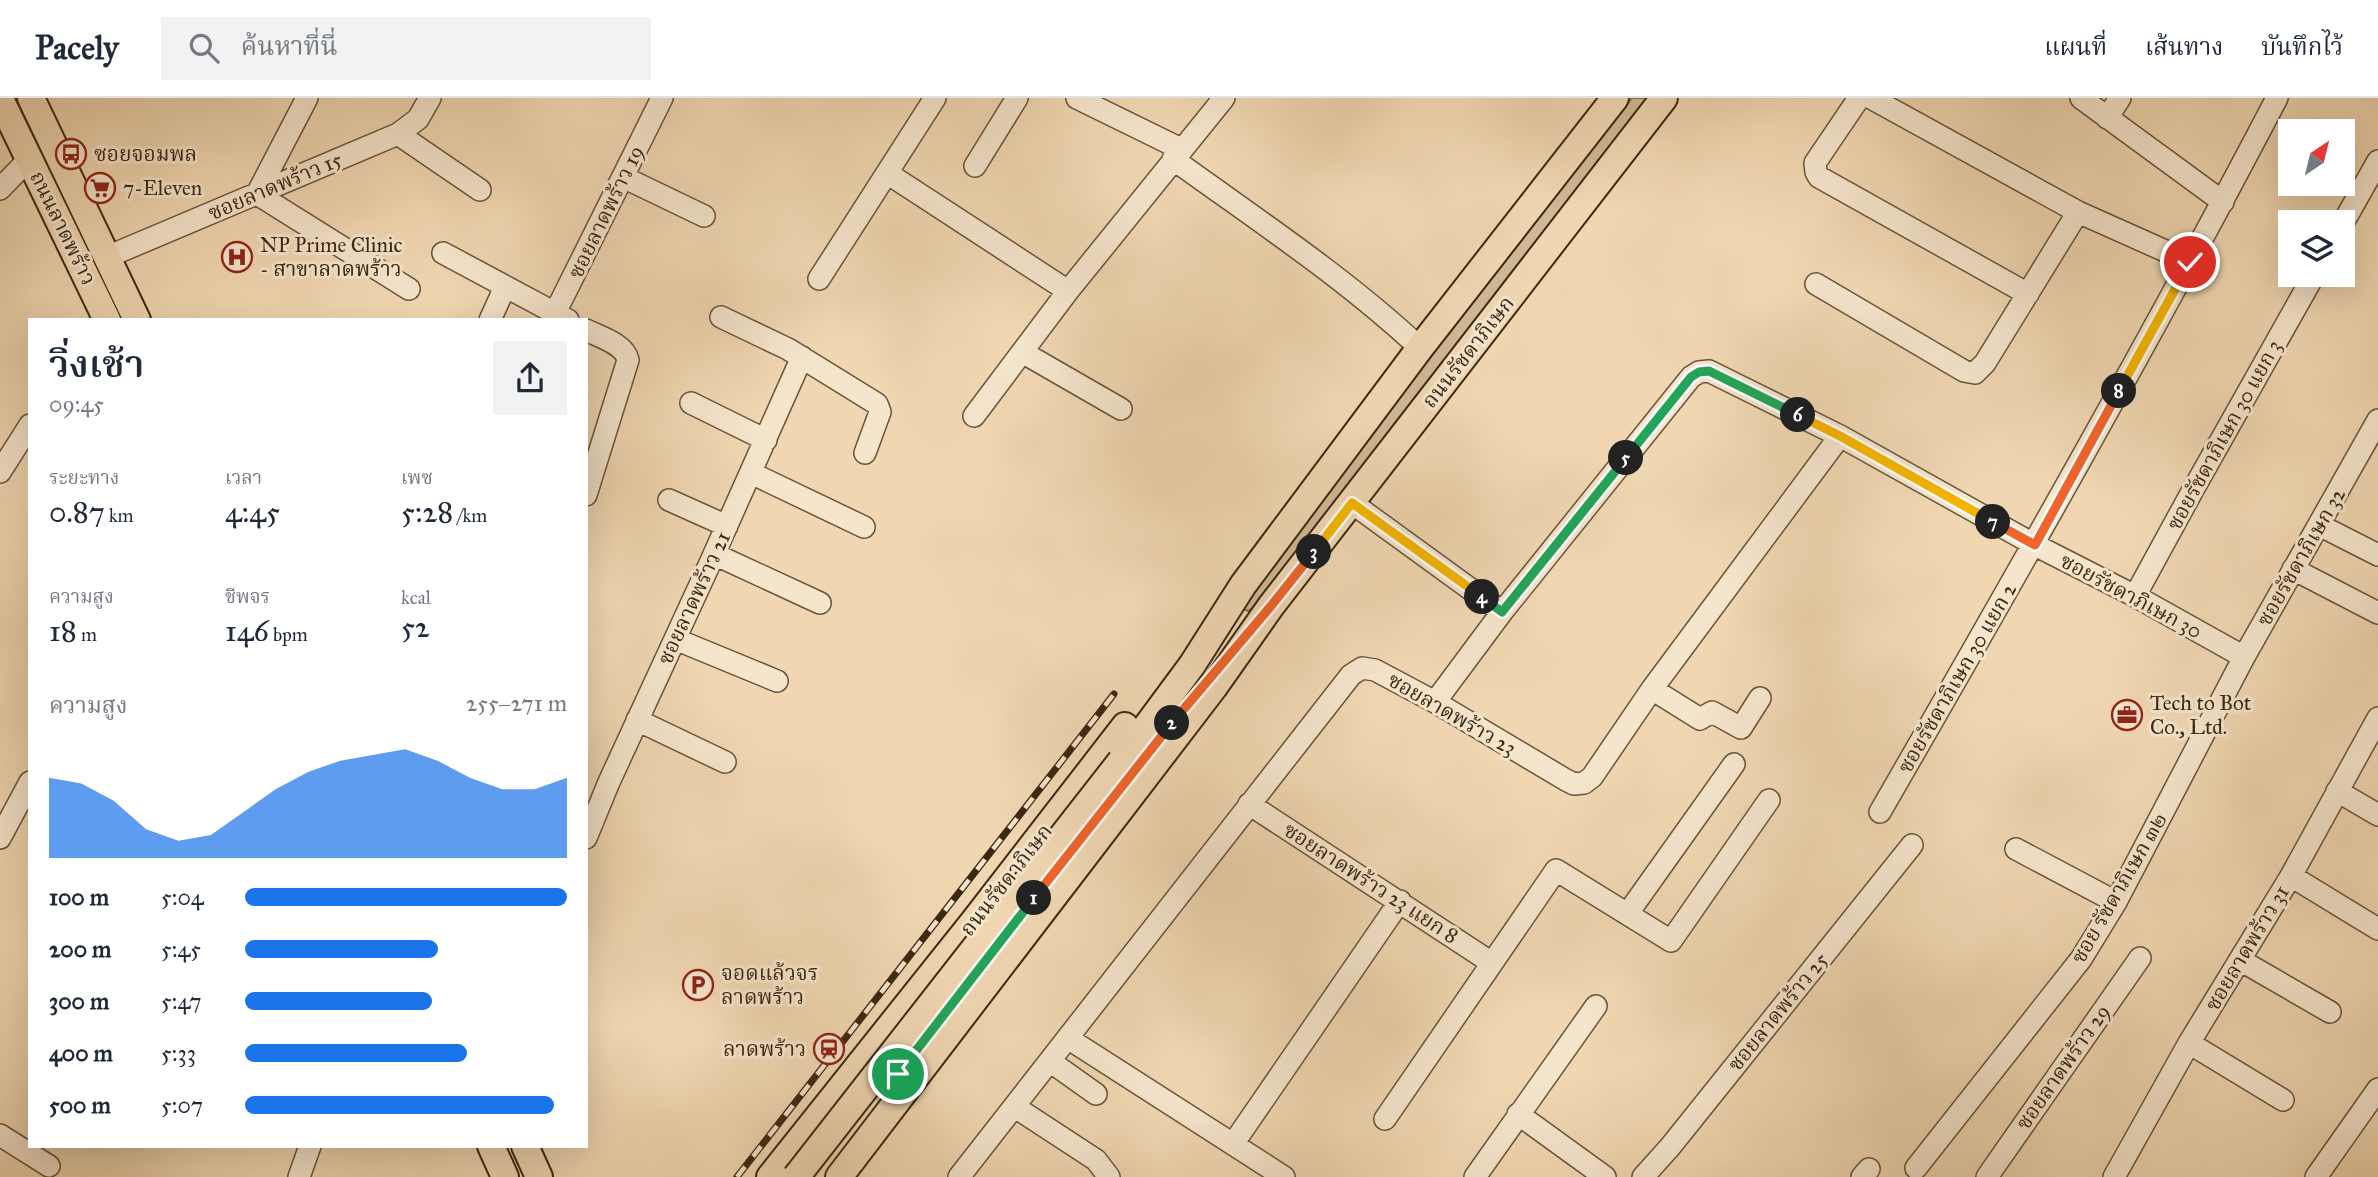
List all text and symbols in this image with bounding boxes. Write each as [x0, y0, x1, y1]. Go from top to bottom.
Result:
search box [161, 17, 651, 80]
text: Pacely [35, 28, 119, 68]
icon: search [185, 29, 223, 67]
text: ค้นหาที่นี่ [241, 30, 338, 62]
text: แผนที่ [2044, 32, 2107, 62]
text: เส้นทาง [2145, 32, 2223, 62]
text: บันทึกไว้ [2261, 32, 2343, 62]
north arrow [2278, 119, 2356, 196]
map controls [2278, 119, 2355, 287]
bus stop icon: ซอยจอมพล [54, 137, 88, 171]
place label: ซอยจอมพล [94, 141, 197, 167]
street label: ซอยลาดพร้าว 19 [563, 141, 649, 283]
street label: ซอยลาดพร้าว 15 [204, 146, 346, 226]
street label: ถนนลาดพร้าว [24, 167, 102, 289]
supermarket icon: 7-Eleven [83, 171, 117, 205]
place label: 7-Eleven [123, 175, 202, 201]
button: layers [2278, 210, 2355, 287]
place label: NP Prime Clinic - สาขาลาดพร้าว [260, 232, 403, 282]
pin [2160, 232, 2220, 292]
hospital icon: NP Prime Clinic - สาขาลาดพร้าว [220, 240, 254, 274]
icon: check [2171, 243, 2209, 281]
street label: ถนนรัชดาภิเษก [1416, 291, 1520, 413]
street label: ซอยรัชดาภิเษก 30 แยก 3 [2161, 335, 2287, 535]
text: วิ่งเช้า [49, 341, 144, 387]
button: share [493, 341, 567, 415]
pin: 8 [2102, 374, 2136, 408]
text: 8 [2113, 379, 2124, 402]
text: 09:45 [49, 390, 104, 418]
pin: 6 [1780, 398, 1815, 432]
text: 6 [1793, 403, 1802, 426]
pin: 5 [1608, 440, 1644, 476]
text: 5 [1621, 446, 1630, 469]
text: ระยะทาง [49, 466, 119, 489]
text: เวลา [225, 466, 262, 489]
text: เพซ [401, 466, 433, 489]
street label: ซอยรัชดาภิเษก 32 [2251, 483, 2351, 631]
text: 0.87 [49, 494, 105, 530]
text: 4:45 [225, 494, 280, 530]
text: 5:28 [401, 494, 453, 530]
text: km [105, 504, 134, 527]
text: /km [453, 504, 487, 527]
pin: 7 [1976, 504, 2010, 540]
text: 7 [1987, 510, 1998, 533]
street label: ซอยลาดพร้าว 21 [652, 527, 736, 669]
pin: 3 [1296, 534, 1332, 570]
text: 3 [1310, 540, 1317, 563]
street label: ซอยรัชดาภิเษก 30 [2056, 548, 2206, 644]
street label: ซอยรัชดาภิเษก 30 แยก 2 [1892, 578, 2022, 778]
pin: 4 [1464, 580, 1500, 614]
text: ความสูง [49, 585, 114, 608]
text: ชีพจร [225, 585, 270, 608]
text: 4 [1476, 585, 1487, 608]
text: kcal [401, 586, 431, 609]
text: 52 [401, 609, 430, 645]
text: 18 [49, 613, 77, 649]
text: 146 [225, 613, 269, 649]
text: m [77, 623, 97, 646]
text: bpm [269, 623, 308, 646]
street label: ซอยลาดพร้าว 23 [1383, 667, 1521, 761]
text: 255–271 m [466, 689, 567, 717]
place label: Tech to Bot Co., Ltd. [2150, 690, 2252, 740]
text: ความสูง [49, 691, 127, 719]
office icon: Tech to Bot Co., Ltd. [2110, 698, 2144, 732]
pin: 2 [1154, 706, 1190, 740]
text: 2 [1167, 711, 1176, 734]
street label: ซอย รัชดาภิเษก ๓๒ [2065, 808, 2173, 968]
street label: ซอยลาดพร้าว 23 แยก 8 [1279, 817, 1463, 949]
street label: ถนนรัชดาภิเษก [954, 819, 1058, 941]
pin: 1 [1016, 880, 1052, 916]
street label: ซอยลาดพร้าว 31 [2199, 881, 2295, 1015]
text: 100 m [49, 883, 109, 911]
text: 5:04 [161, 883, 204, 911]
text: 1 [1030, 886, 1037, 909]
text: 200 m [49, 935, 111, 963]
text: 5:45 [161, 935, 201, 963]
street label: ซอยลาดพร้าว 25 [1722, 947, 1834, 1077]
place label: จอดแล้วจร ลาดพร้าว [721, 960, 818, 1010]
parking icon: จอดแล้วจร ลาดพร้าว [681, 968, 715, 1002]
text: 300 m [49, 987, 109, 1015]
text: 5:47 [161, 987, 202, 1015]
street label: ซอยลาดพร้าว 29 [2010, 999, 2116, 1135]
station icon: ลาดพร้าว [812, 1032, 846, 1066]
place label: ลาดพร้าว [723, 1036, 806, 1062]
text: 400 m [49, 1039, 113, 1067]
text: 5:33 [161, 1039, 196, 1067]
pin [868, 1044, 928, 1104]
icon: arrive [879, 1055, 917, 1093]
text: 500 m [49, 1091, 111, 1119]
text: 5:07 [161, 1091, 203, 1119]

